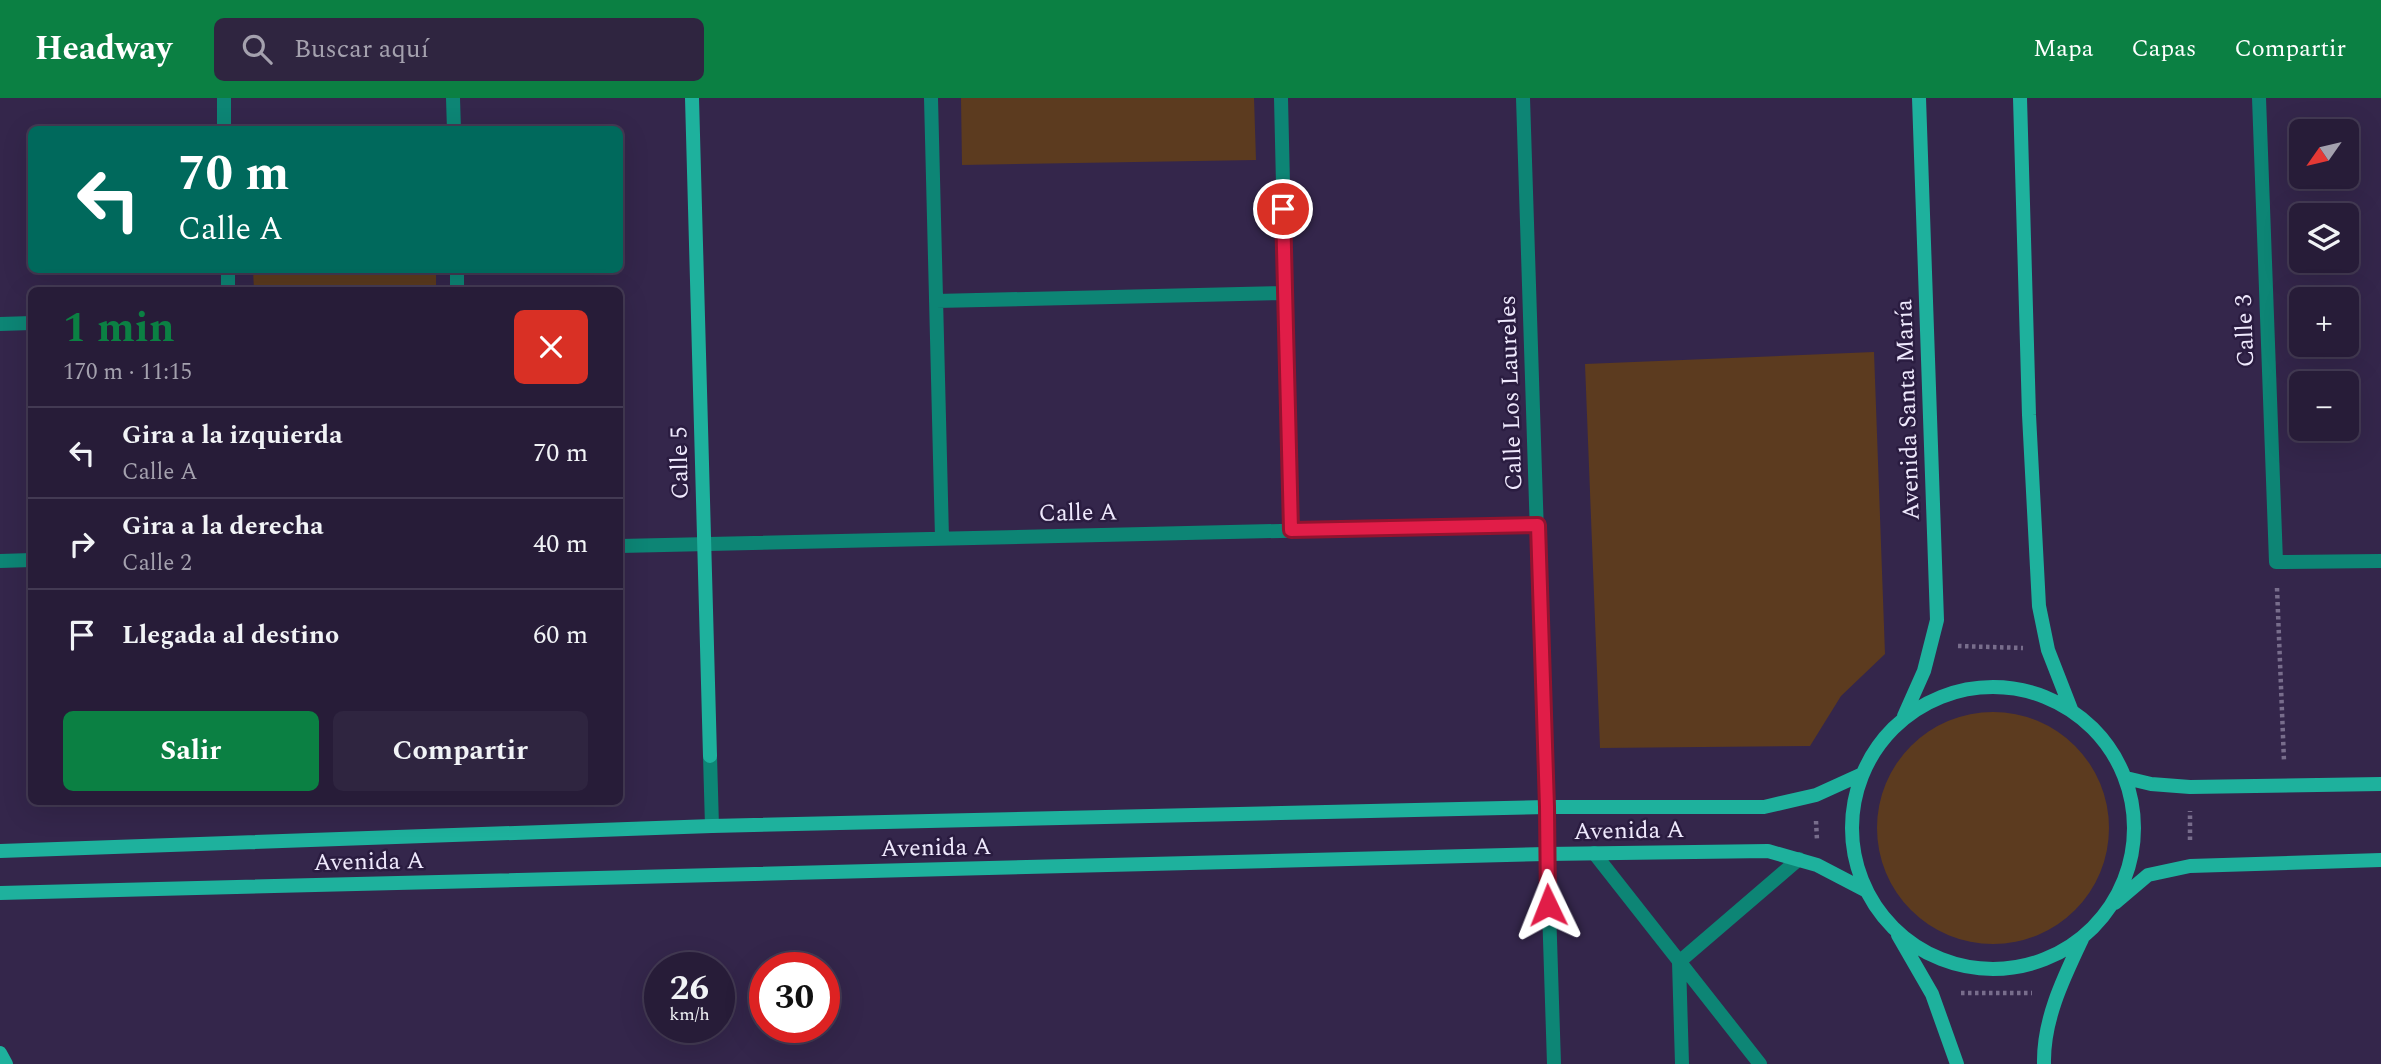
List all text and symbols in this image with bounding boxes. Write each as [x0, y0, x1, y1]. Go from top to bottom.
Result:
search box [214, 18, 704, 81]
text: Headway [35, 24, 172, 74]
text: Buscar aquí [294, 29, 429, 69]
icon: search [238, 30, 276, 68]
text: Mapa [2033, 31, 2093, 67]
text: Capas [2131, 31, 2196, 67]
text: Compartir [2234, 31, 2346, 67]
north arrow [2289, 119, 2359, 189]
map controls [2289, 119, 2359, 441]
text: 70 m [178, 137, 289, 212]
icon: left [63, 154, 154, 245]
pin [1253, 179, 1313, 239]
icon: arrive [1264, 190, 1302, 228]
button: layers [2289, 203, 2359, 273]
text: Calle A [178, 205, 283, 254]
button: + [2289, 287, 2359, 357]
street label: Calle Los Laureles [1490, 294, 1532, 491]
street label: Calle 3 [2226, 294, 2264, 368]
text: 1 min [63, 297, 175, 360]
street label: Avenida Santa María [1886, 298, 1930, 521]
button: close [514, 310, 588, 384]
text: 170 m · 11:15 [63, 355, 192, 390]
button: − [2289, 371, 2359, 441]
text: Gira a la izquierda [122, 415, 343, 455]
street label: Calle 5 [661, 426, 699, 500]
text: 70 m [533, 433, 588, 473]
icon: left [63, 434, 101, 472]
text: Calle A [122, 455, 198, 490]
street label: Calle A [1038, 494, 1118, 532]
text: Gira a la derecha [122, 506, 324, 546]
text: 40 m [533, 524, 588, 564]
icon: right [63, 525, 101, 563]
text: Calle 2 [122, 546, 192, 581]
text: Llegada al destino [122, 615, 339, 655]
text: 60 m [533, 615, 588, 655]
icon: arrive [63, 616, 101, 654]
button: Salir [63, 711, 319, 791]
button: Compartir [333, 711, 588, 791]
street label: Avenida A [1573, 812, 1685, 850]
street label: Avenida A [880, 829, 992, 867]
street label: Avenida A [313, 843, 425, 881]
position arrow [1511, 868, 1585, 942]
speed limit sign: 30 [749, 952, 840, 1043]
text: 26 [670, 962, 709, 1015]
text: km/h [669, 1001, 710, 1028]

